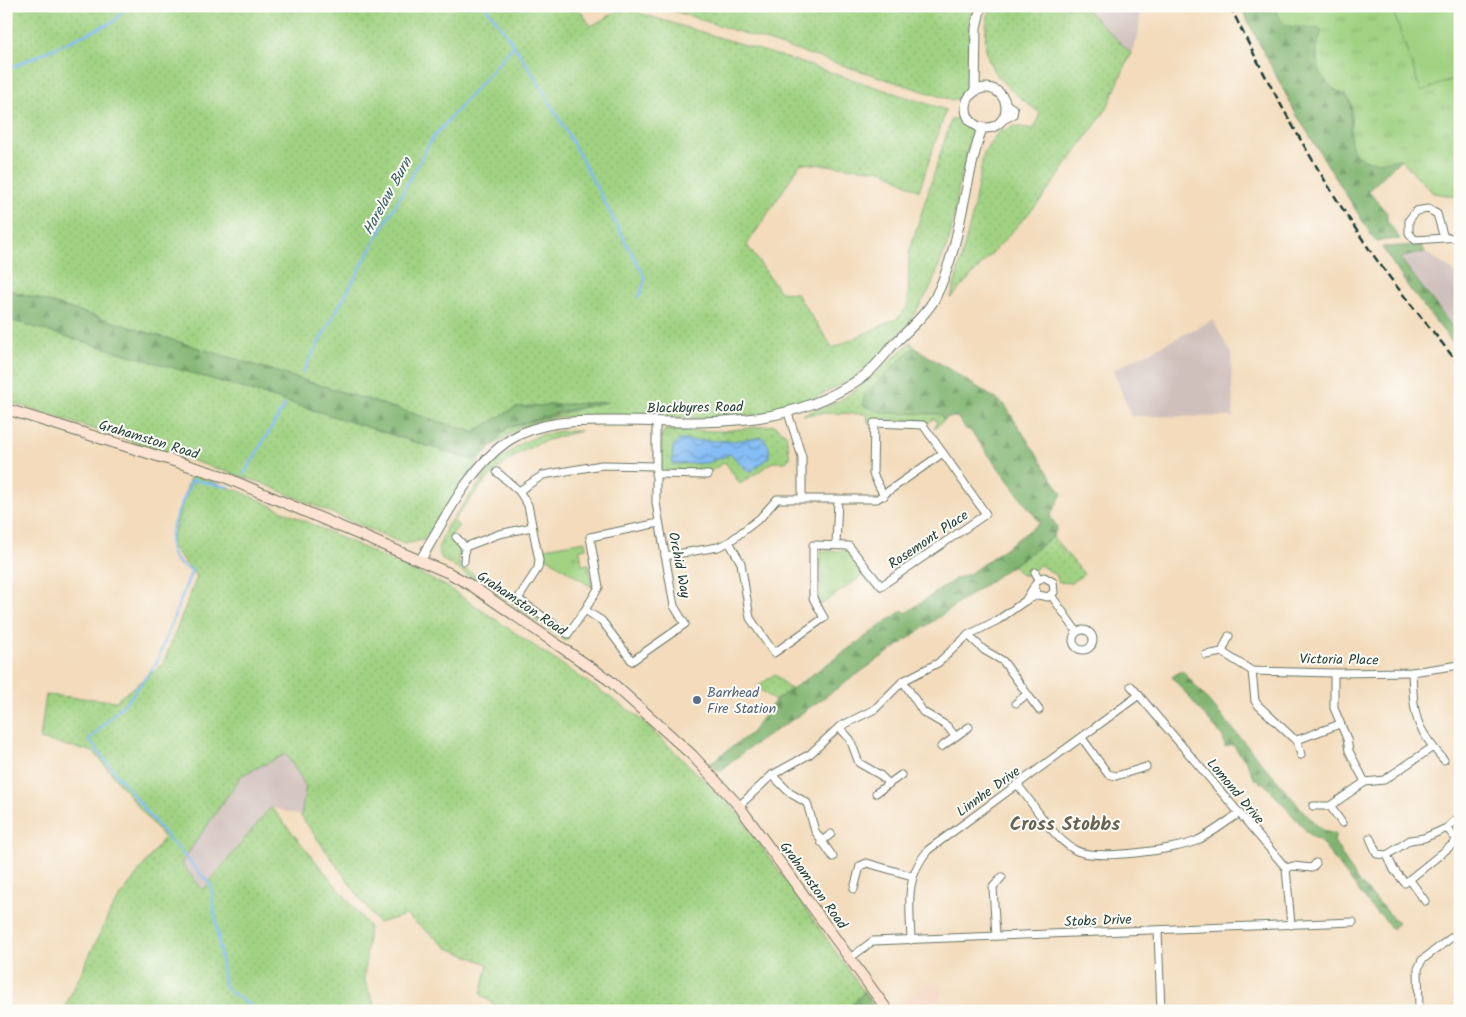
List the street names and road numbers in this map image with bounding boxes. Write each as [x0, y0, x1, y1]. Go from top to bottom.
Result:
street label: Blackbyres Road [647, 396, 744, 420]
street label: Grahamston Road [96, 414, 203, 466]
street label: Rosemont Place [884, 504, 974, 575]
street label: Orchid Way [662, 530, 696, 601]
street label: Grahamston Road [472, 566, 571, 643]
street label: Victoria Place [1299, 648, 1379, 672]
street label: Lomond Drive [1201, 754, 1270, 830]
street label: Linnhe Drive [952, 761, 1026, 823]
street label: Grahamston Road [774, 837, 853, 935]
street label: Stobs Drive [1064, 909, 1133, 933]

